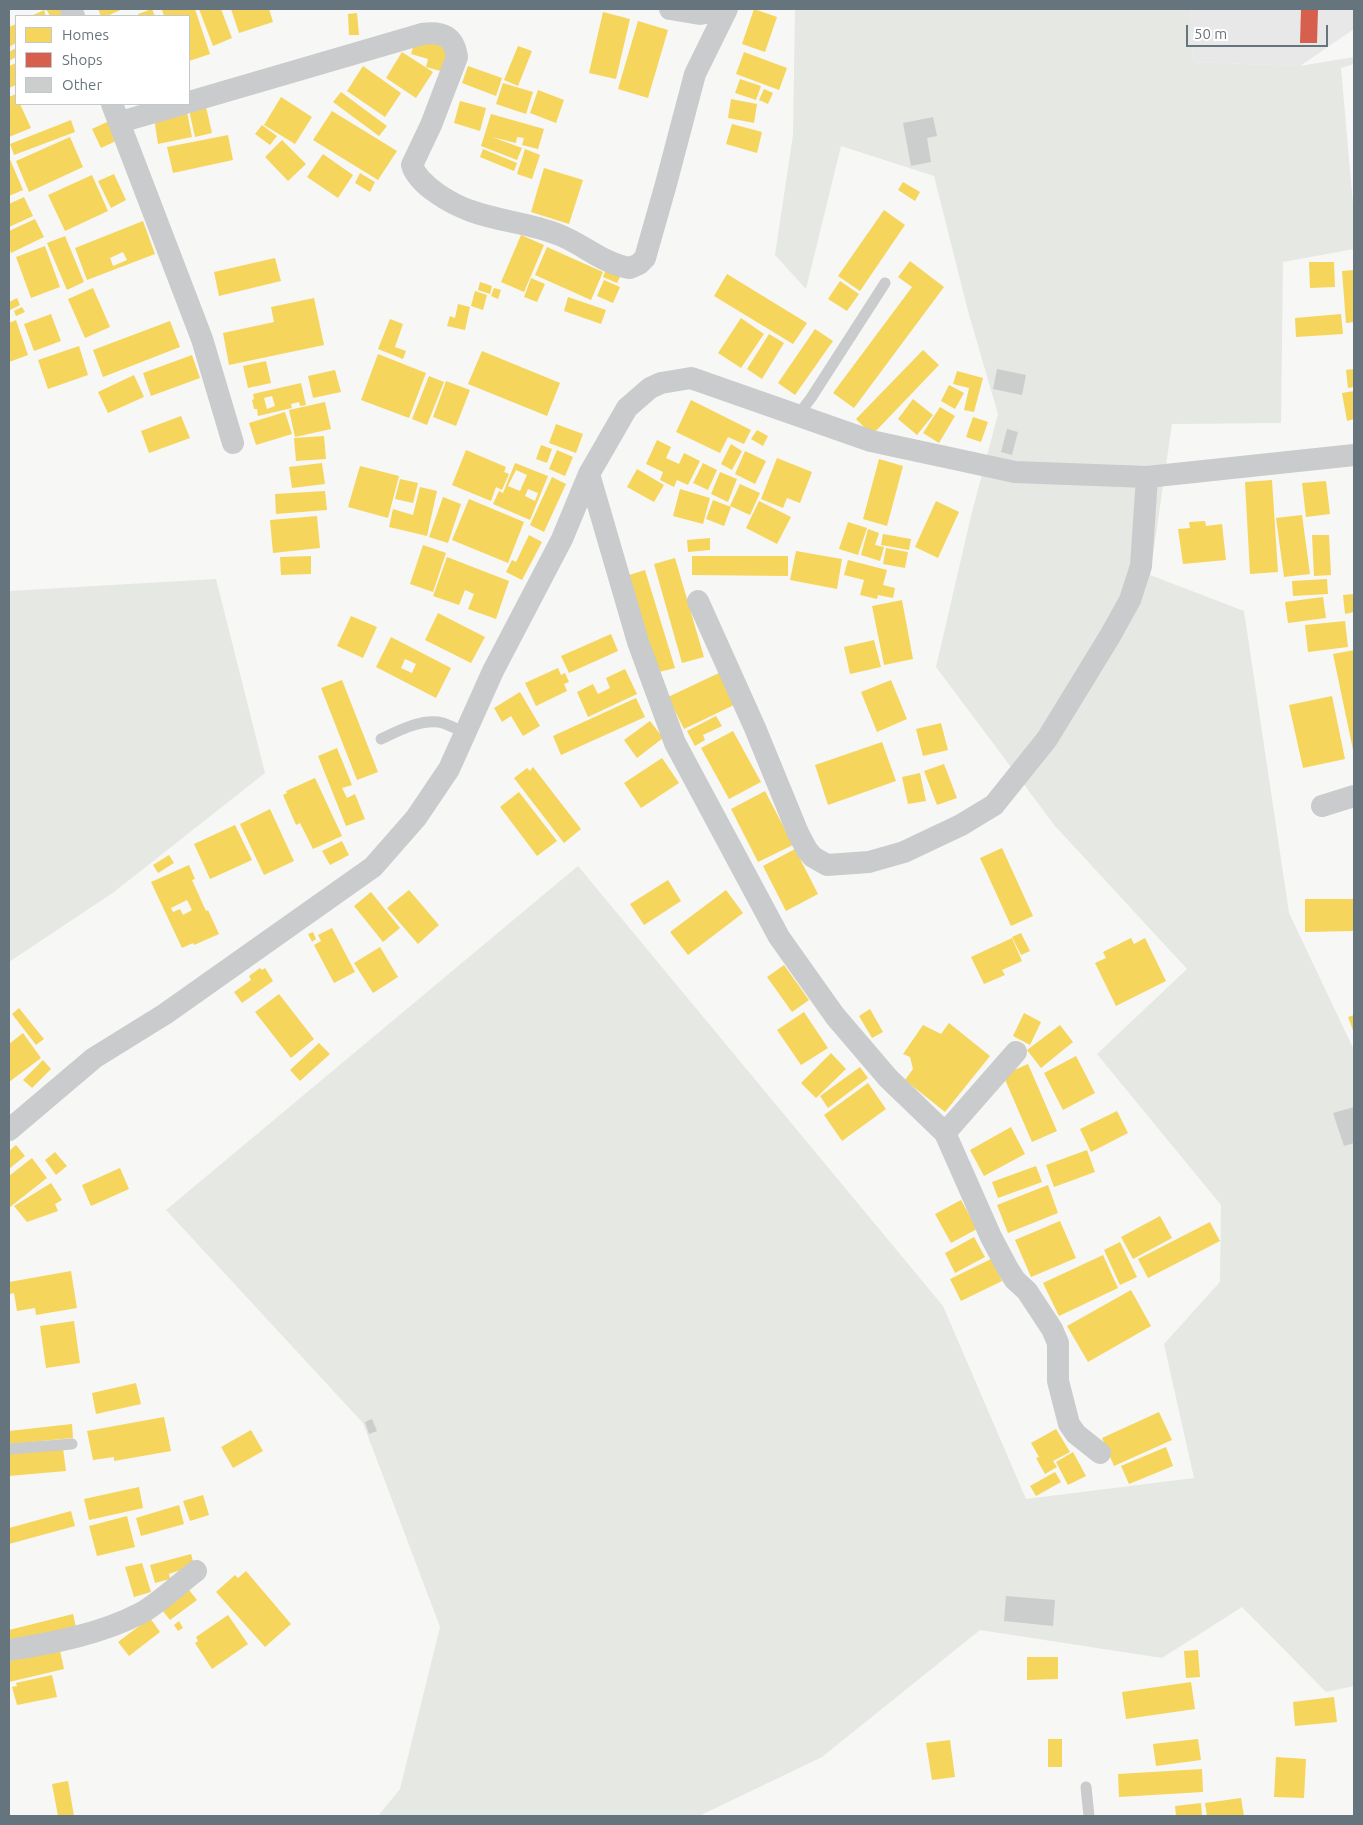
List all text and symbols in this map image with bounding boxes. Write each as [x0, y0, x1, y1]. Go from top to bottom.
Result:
legend [15, 15, 190, 105]
scale bar [1188, 15, 1330, 47]
text: 50 m [1194, 25, 1227, 42]
text: Homes [62, 26, 109, 43]
text: Shops [62, 51, 103, 68]
text: Other [62, 76, 102, 93]

